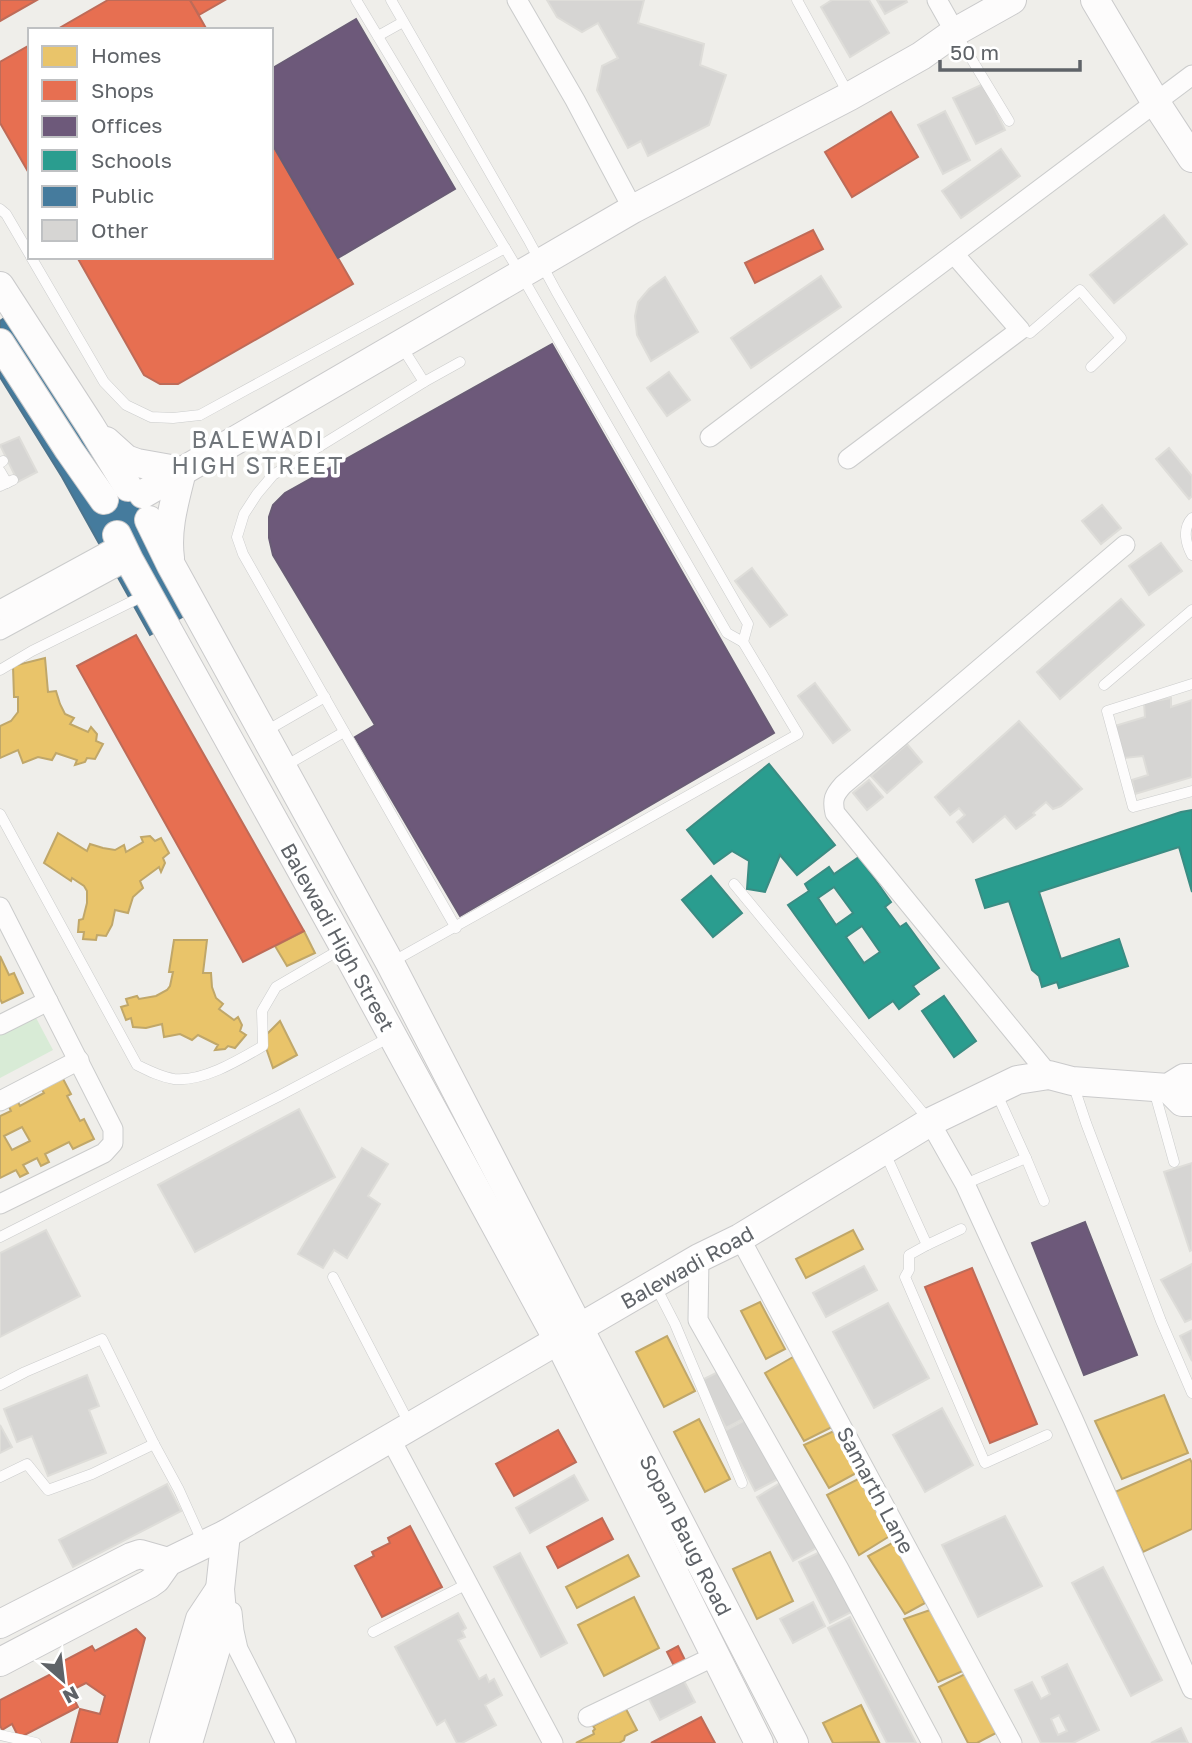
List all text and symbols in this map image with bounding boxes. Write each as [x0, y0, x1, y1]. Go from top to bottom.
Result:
legend [28, 28, 273, 259]
scale bar [940, 28, 1080, 72]
text: 50 m [950, 39, 999, 65]
text: Homes [91, 42, 161, 68]
text: Shops [91, 77, 154, 103]
text: Offices [91, 112, 162, 138]
text: Schools [91, 147, 172, 173]
text: Public [91, 182, 154, 208]
text: Other [91, 217, 148, 243]
district label: BALEWADI HIGH STREET [171, 425, 345, 479]
street label: Balewadi High Street [275, 838, 401, 1036]
street label: Balewadi Road [616, 1220, 758, 1314]
street label: Samarth Lane [832, 1422, 920, 1558]
street label: Sopan Baug Road [634, 1450, 738, 1620]
north arrow [28, 1645, 98, 1715]
text: N [59, 1682, 83, 1709]

